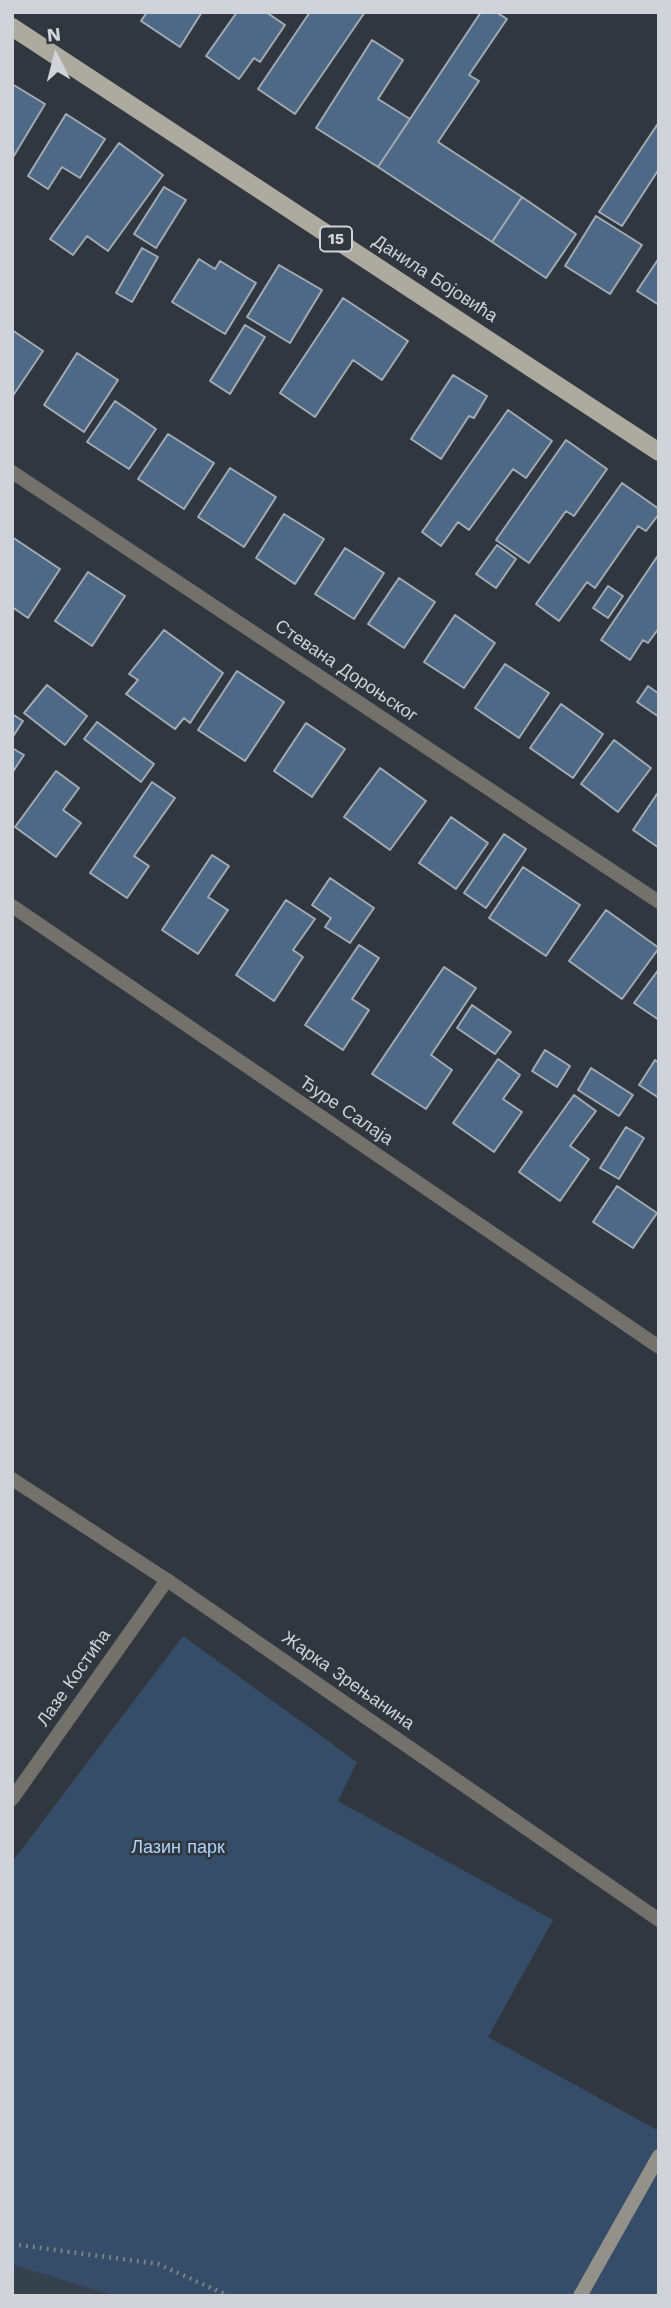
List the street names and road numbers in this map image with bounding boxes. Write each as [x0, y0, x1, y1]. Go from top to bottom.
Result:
road number: 15 [320, 227, 352, 252]
street label: Данила Бојовића [369, 231, 501, 327]
street label: Стевана Дороњског [271, 615, 421, 727]
street label: Ђуре Салаја [295, 1072, 397, 1150]
street label: Лазе Костића [33, 1625, 115, 1731]
street label: Жарка Зрењанина [278, 1627, 418, 1735]

